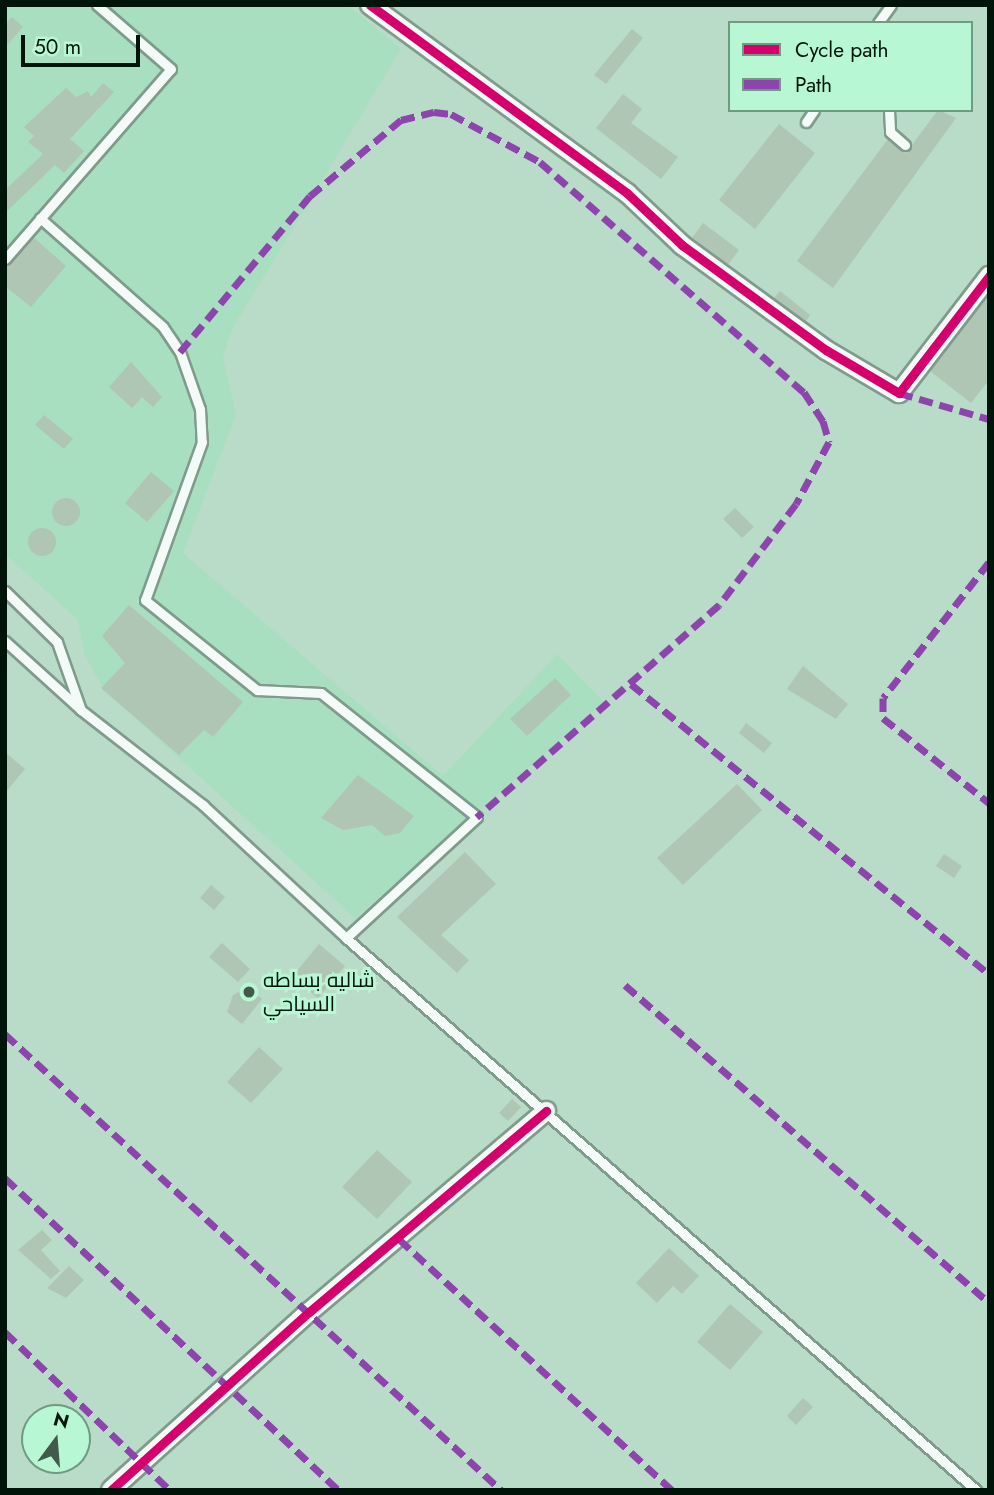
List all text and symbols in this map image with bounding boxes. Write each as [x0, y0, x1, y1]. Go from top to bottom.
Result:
scale bar [24, 21, 144, 65]
legend [728, 21, 973, 112]
text: 50 m [34, 32, 81, 62]
text: Cycle path [795, 35, 888, 65]
text: Path [795, 70, 832, 100]
place label: شاليه بساطه السياحي [263, 967, 375, 1017]
marker: شاليه بساطه السياحي [241, 984, 257, 1000]
north arrow [21, 1404, 91, 1474]
text: N [50, 1405, 72, 1435]

